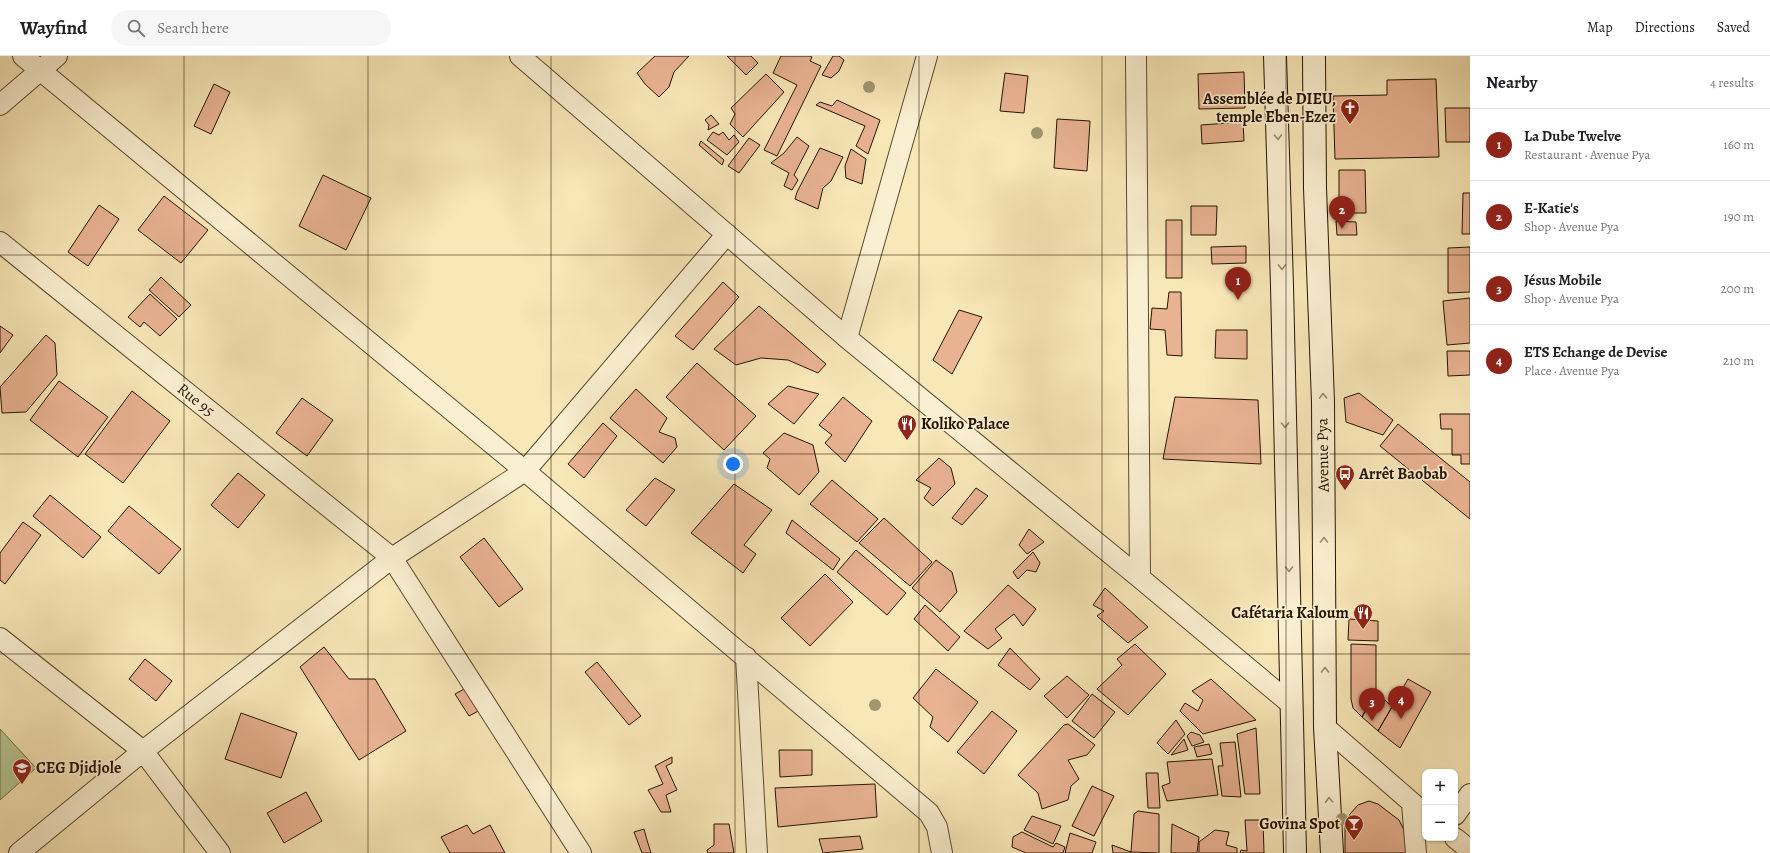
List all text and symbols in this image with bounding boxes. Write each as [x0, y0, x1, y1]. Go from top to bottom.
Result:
search box [111, 10, 391, 46]
text: Wayfind [20, 15, 87, 41]
icon: search [125, 17, 147, 39]
text: Search here [157, 18, 229, 38]
text: Map [1587, 18, 1613, 37]
text: Directions [1635, 18, 1695, 37]
text: Saved [1717, 18, 1750, 37]
text: Nearby [1486, 71, 1537, 94]
text: 4 results [1710, 74, 1754, 91]
place label: Assemblée de DIEU, temple Eben-Ezez [1202, 88, 1336, 128]
church icon: Assemblée de DIEU, temple Eben-Ezez [1339, 97, 1361, 125]
text: La Dube Twelve [1524, 126, 1621, 146]
one-way arrow [1273, 134, 1282, 140]
text: 1 [1497, 136, 1501, 153]
text: 160 m [1723, 136, 1754, 153]
text: Restaurant · Avenue Pya [1524, 146, 1650, 163]
pin: 2 [1329, 196, 1355, 229]
text: E-Katie's [1524, 198, 1579, 218]
text: 2 [1496, 208, 1502, 225]
text: 190 m [1723, 208, 1754, 225]
text: Shop · Avenue Pya [1524, 218, 1619, 235]
one-way arrow [1278, 264, 1286, 270]
pin: 1 [1225, 267, 1251, 300]
text: Jésus Mobile [1524, 270, 1602, 290]
text: 3 [1496, 280, 1502, 297]
text: 200 m [1721, 280, 1754, 297]
text: Shop · Avenue Pya [1524, 290, 1619, 307]
text: ETS Echange de Devise [1524, 342, 1667, 362]
text: 4 [1496, 352, 1502, 369]
text: 210 m [1723, 352, 1754, 369]
text: Place · Avenue Pya [1524, 362, 1620, 379]
street label: Rue 95 [173, 378, 220, 422]
one-way arrow [1318, 393, 1327, 399]
restaurant icon: Koliko Palace [896, 413, 918, 441]
place label: Koliko Palace [921, 413, 1010, 435]
street label: Avenue Pya [1311, 417, 1335, 493]
one-way arrow [1281, 422, 1290, 428]
your location [723, 454, 743, 474]
bus stop icon: Arrêt Baobab [1334, 463, 1356, 491]
place label: Arrêt Baobab [1358, 463, 1447, 485]
one-way arrow [1320, 537, 1328, 543]
one-way arrow [1284, 566, 1293, 572]
place label: Cafétaria Kaloum [1231, 602, 1350, 624]
restaurant icon: Cafétaria Kaloum [1352, 602, 1374, 630]
one-way arrow [1320, 667, 1329, 673]
pin: 4 [1388, 686, 1414, 719]
pin: 3 [1359, 688, 1385, 721]
school or university icon: CEG Djidjole [11, 757, 33, 785]
place label: CEG Djidjole [36, 757, 121, 779]
map controls [1422, 769, 1458, 841]
button: + [1422, 769, 1458, 805]
one-way arrow [1325, 797, 1333, 803]
button: − [1422, 805, 1458, 841]
place label: Govina Spot [1259, 813, 1341, 835]
bar icon: Govina Spot [1343, 813, 1365, 841]

